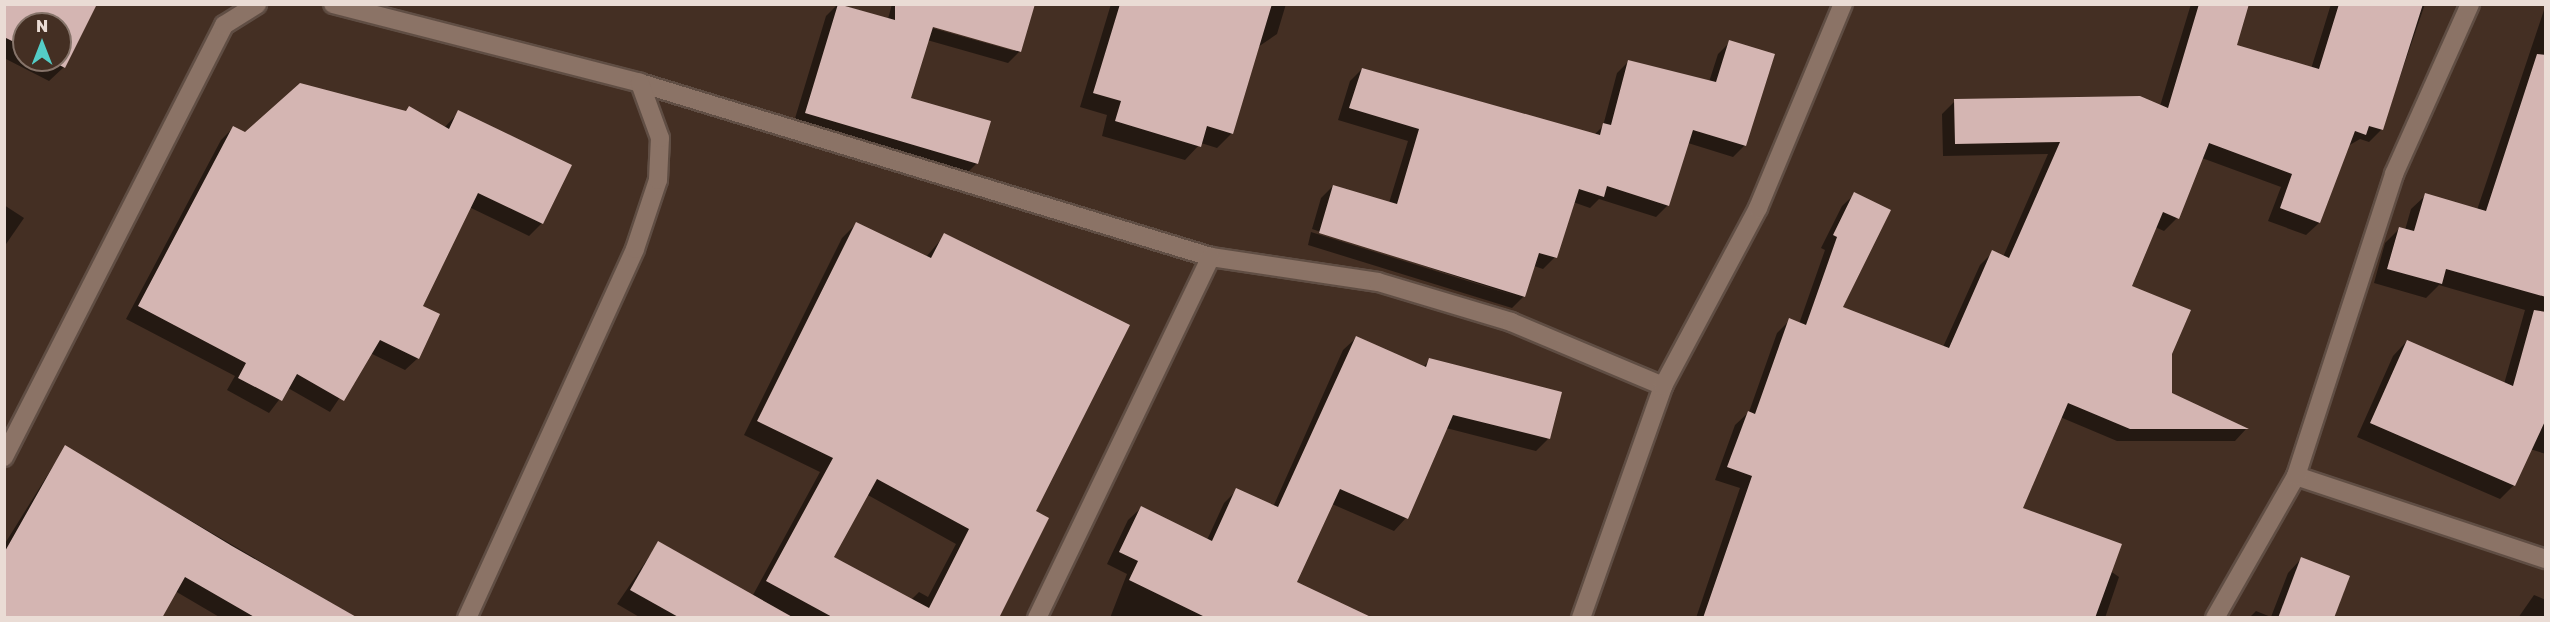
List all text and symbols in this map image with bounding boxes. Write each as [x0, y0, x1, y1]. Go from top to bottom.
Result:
north arrow [12, 12, 72, 72]
text: N [36, 16, 48, 36]

